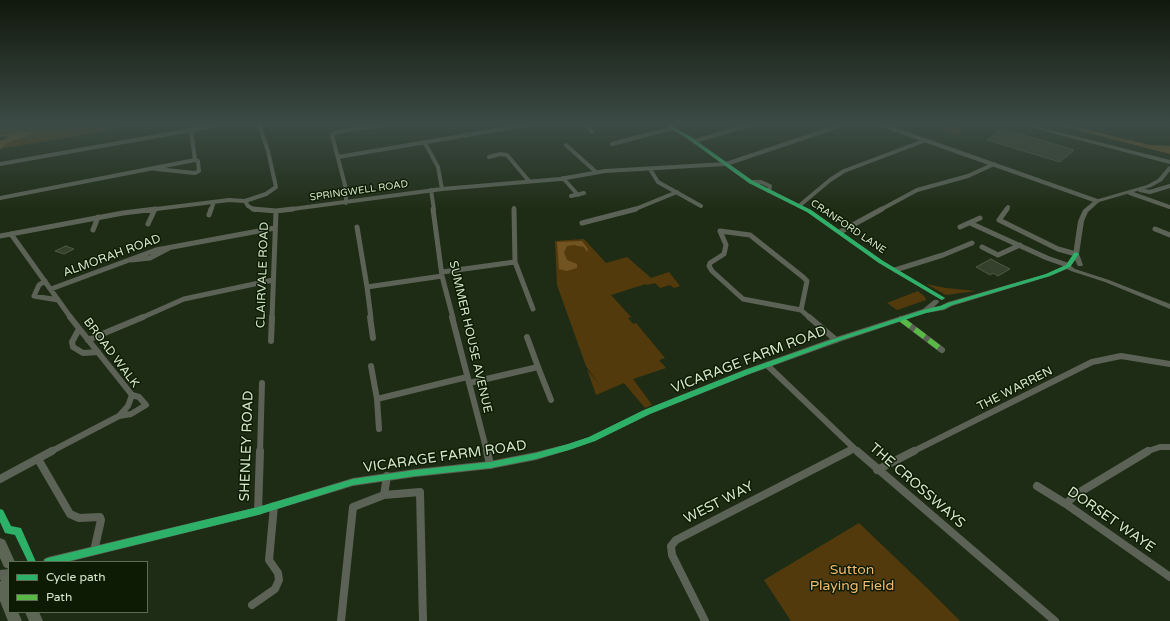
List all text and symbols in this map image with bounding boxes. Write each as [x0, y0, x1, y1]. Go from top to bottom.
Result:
street label: SPRINGWELL ROAD [309, 178, 409, 204]
street label: CRANFORD LANE [808, 197, 888, 257]
street label: CLAIRVALE ROAD [254, 222, 272, 328]
street label: ALMORAH ROAD [61, 232, 163, 280]
street label: SUMMER HOUSE AVENUE [445, 259, 495, 415]
street label: BROAD WALK [80, 315, 142, 391]
street label: VICARAGE FARM ROAD [669, 323, 829, 397]
street label: THE WARREN [975, 364, 1055, 414]
street label: SHENLEY ROAD [237, 390, 257, 502]
street label: VICARAGE FARM ROAD [362, 437, 528, 477]
street label: THE CROSSWAYS [866, 440, 968, 532]
street label: WEST WAY [681, 478, 757, 528]
street label: DORSET WAYE [1064, 484, 1158, 556]
legend [8, 561, 148, 613]
park label: Sutton Playing Field [810, 562, 894, 594]
text: Cycle path [46, 570, 105, 584]
text: Path [46, 590, 72, 604]

